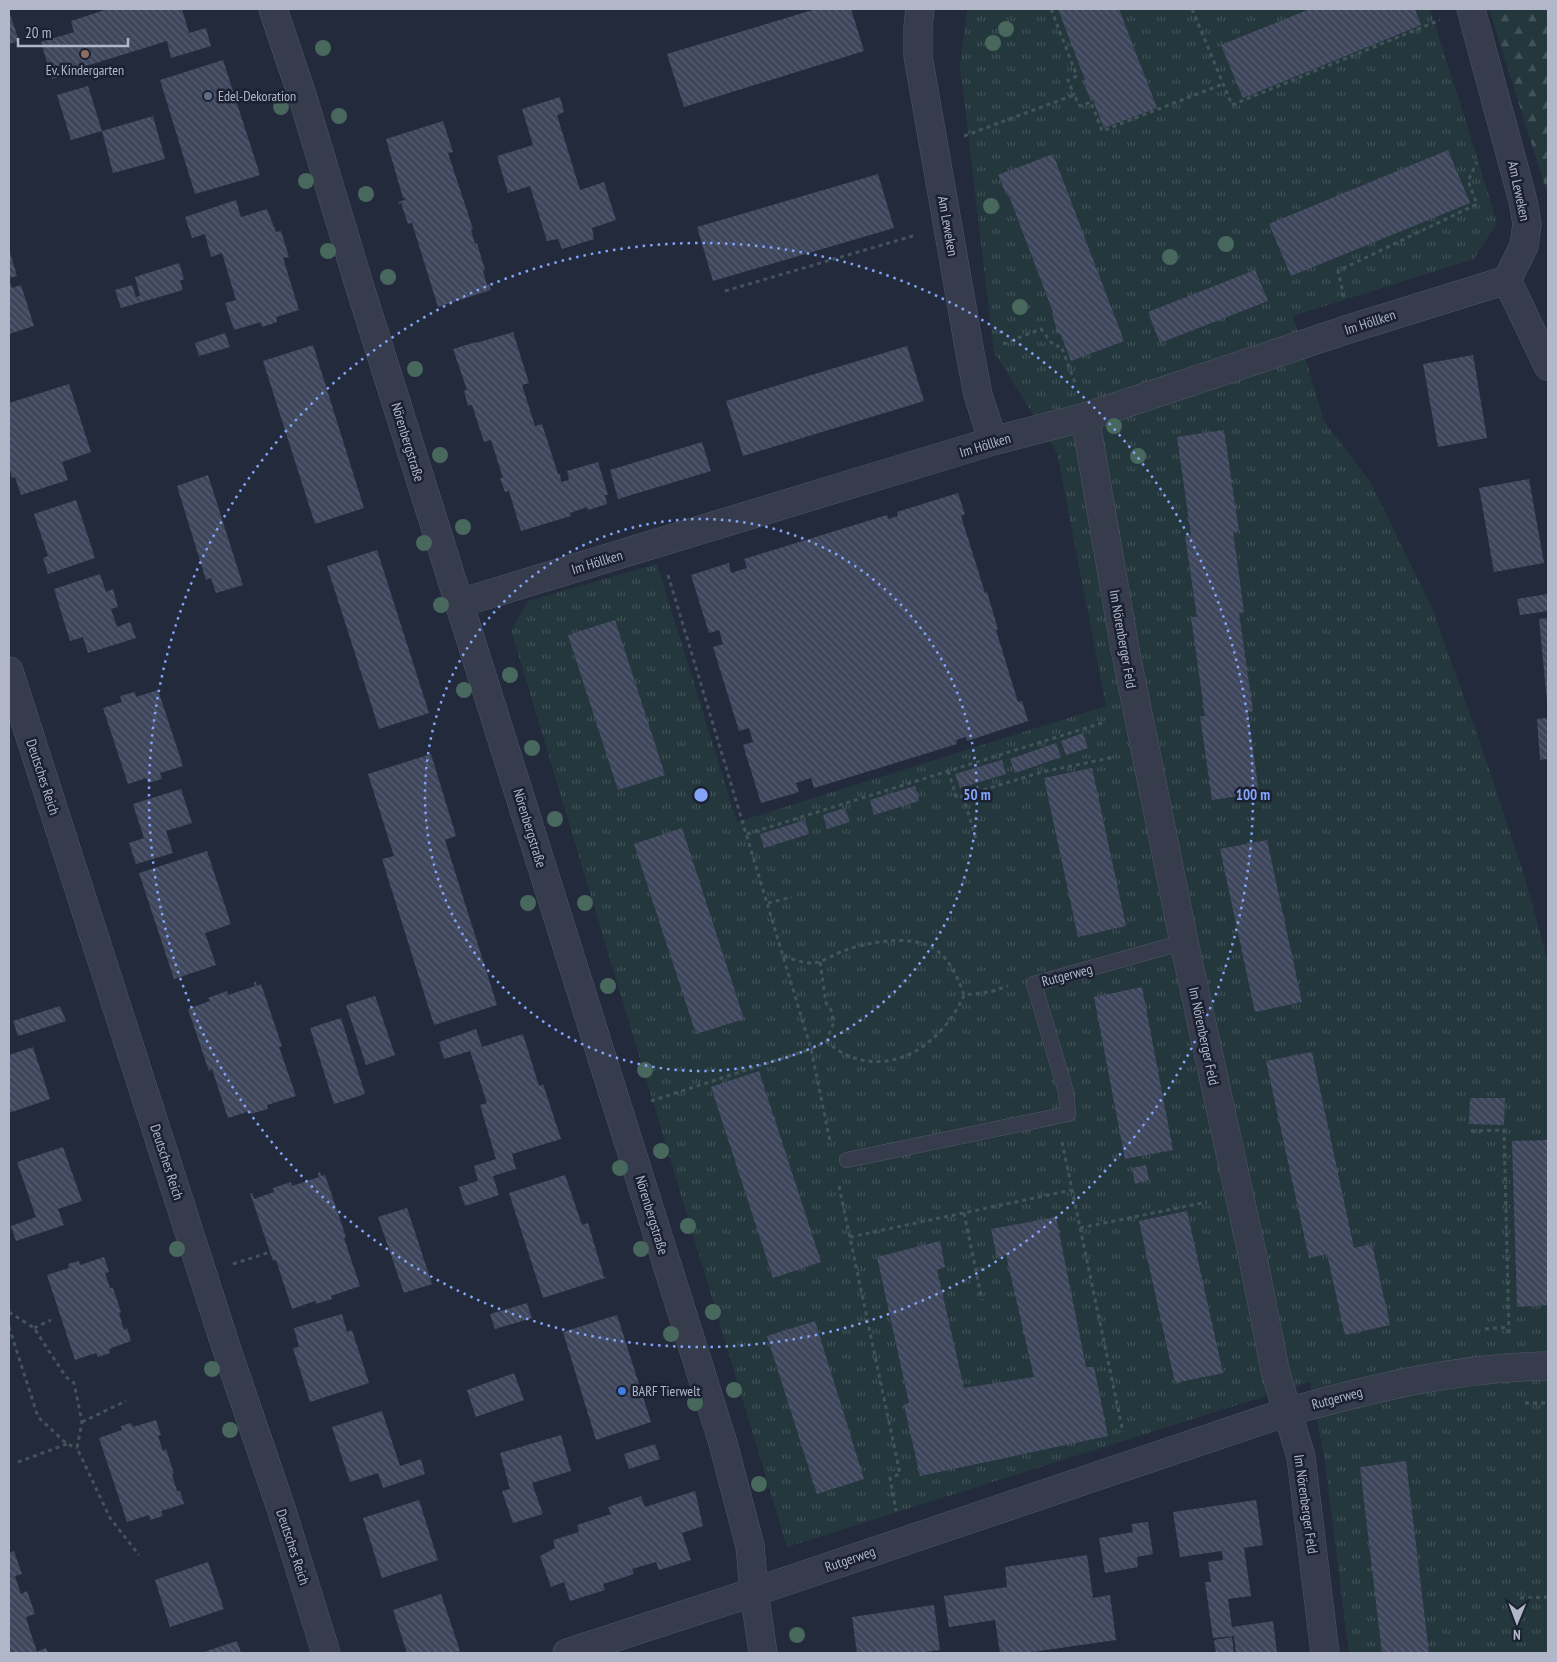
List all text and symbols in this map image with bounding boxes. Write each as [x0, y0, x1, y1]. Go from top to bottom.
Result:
scale bar [18, 15, 128, 47]
text: 20 m [25, 23, 51, 42]
marker: Ev. Kindergarten [79, 48, 91, 60]
place label: Ev. Kindergarten [46, 61, 124, 79]
place label: Edel-Dekoration [218, 87, 296, 105]
marker: Edel-Dekoration [202, 90, 214, 102]
street label: Am Leweken [1504, 159, 1534, 223]
street label: Am Leweken [934, 195, 962, 257]
street label: Im Höllken [1342, 305, 1398, 339]
street label: Nörenbergstraße [387, 400, 429, 484]
street label: Im Höllken [957, 429, 1013, 461]
street label: Im Höllken [569, 546, 625, 578]
street label: Im Nörenberger Feld [1105, 588, 1141, 690]
street label: Deutsches Reich [22, 737, 64, 817]
text: 50 m [963, 785, 991, 804]
text: 100 m [1236, 785, 1270, 804]
street label: Nörenbergstraße [509, 786, 551, 870]
centre of rings [692, 786, 710, 804]
street label: Rutgerweg [1040, 960, 1094, 990]
street label: Im Nörenberger Feld [1185, 985, 1223, 1087]
street label: Deutsches Reich [146, 1122, 188, 1202]
street label: Nörenbergstraße [631, 1173, 673, 1257]
place label: BARF Tierwelt [632, 1382, 700, 1400]
street label: Rutgerweg [1310, 1383, 1364, 1413]
marker: BARF Tierwelt [616, 1385, 628, 1397]
street label: Im Nörenberger Feld [1290, 1453, 1322, 1555]
street label: Deutsches Reich [272, 1507, 314, 1587]
street label: Rutgerweg [822, 1542, 878, 1576]
north arrow [1492, 1597, 1542, 1647]
text: N [1513, 1626, 1521, 1644]

